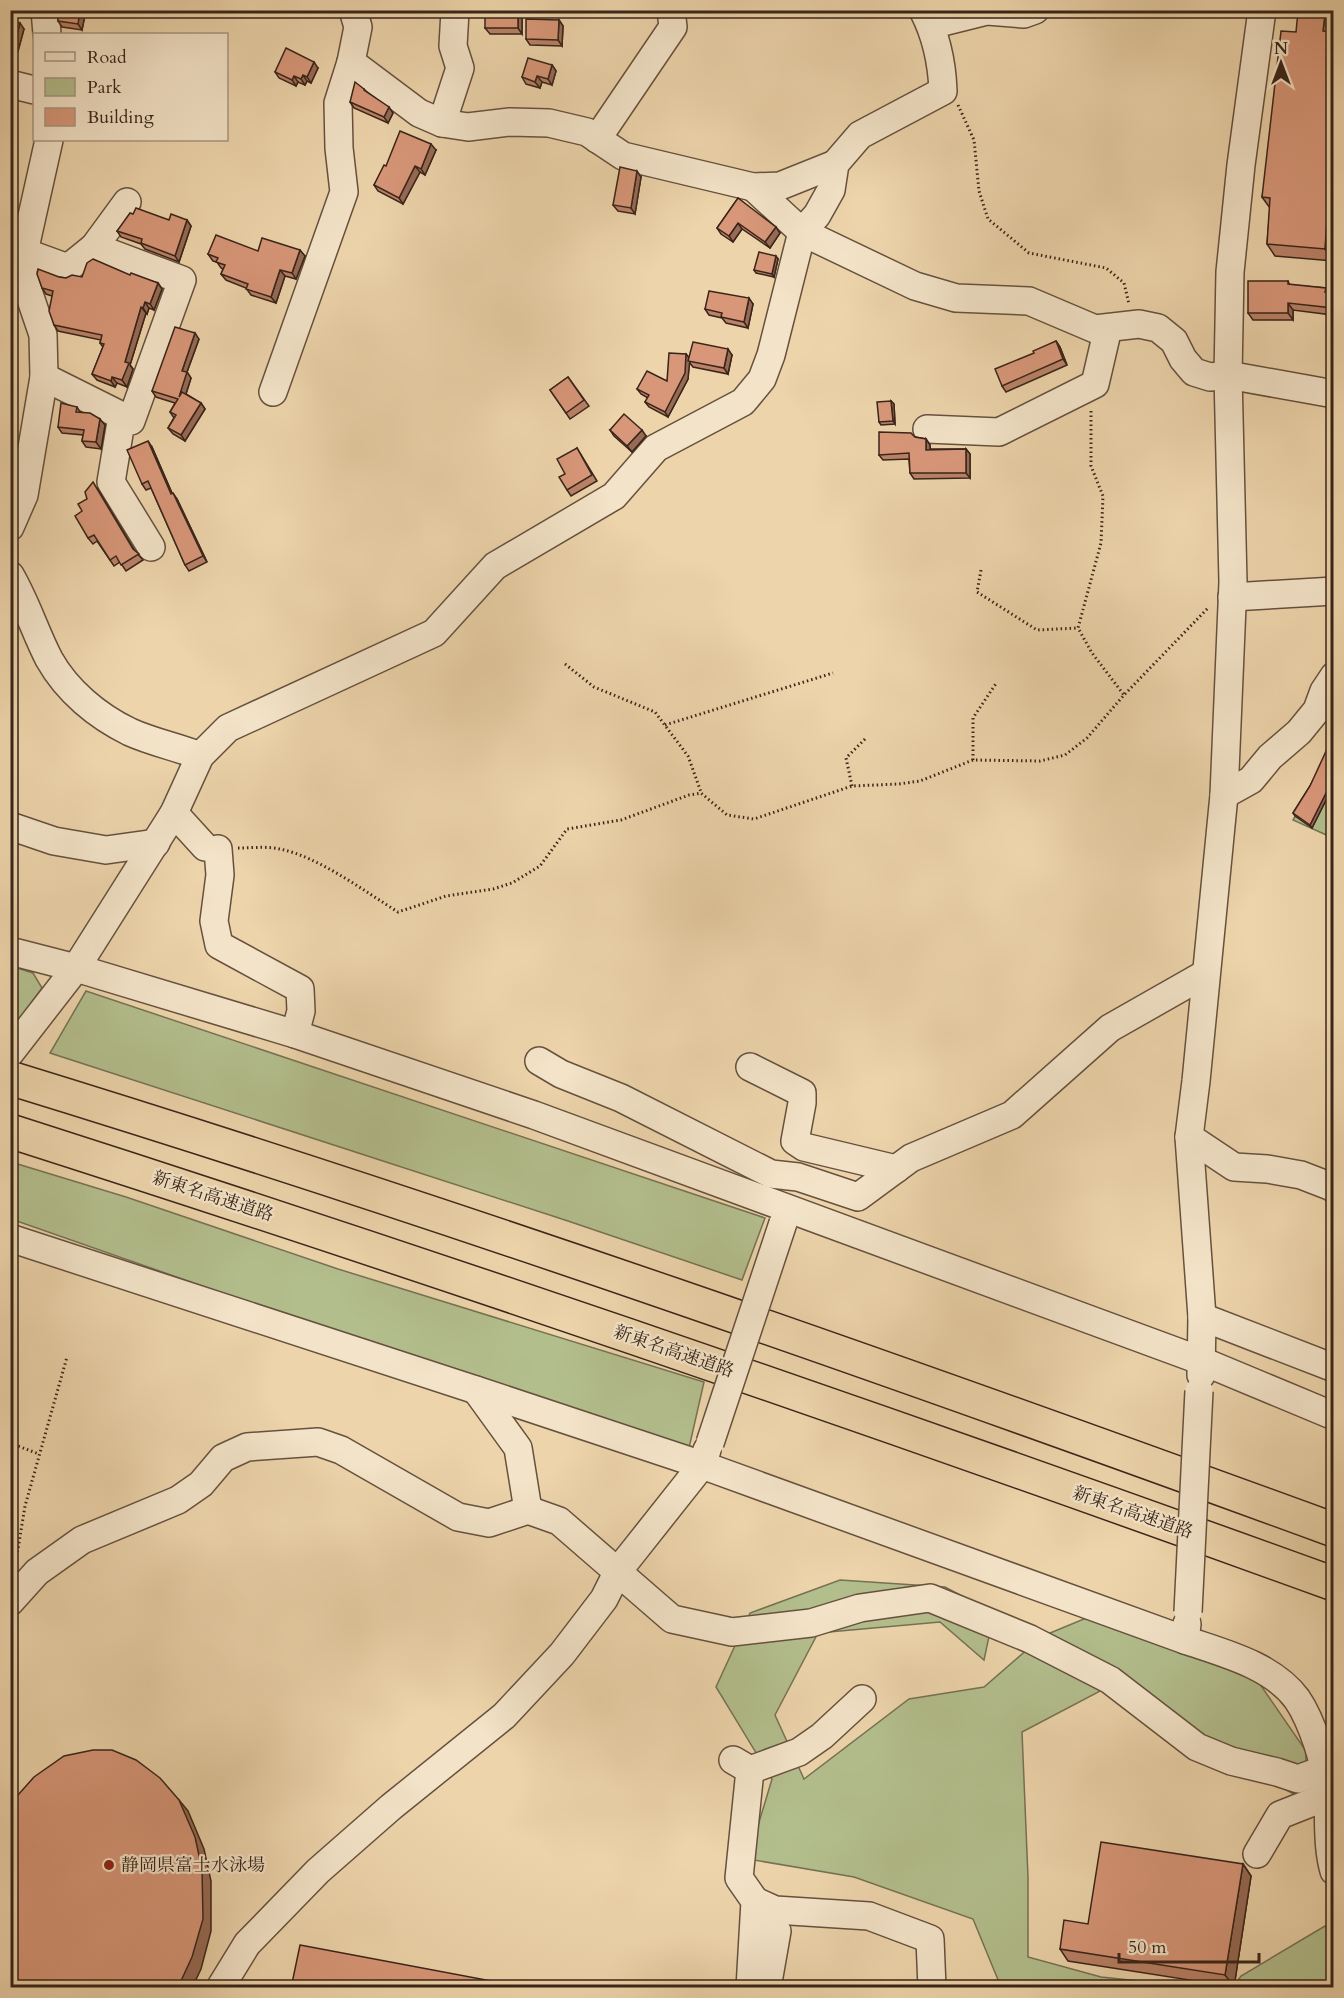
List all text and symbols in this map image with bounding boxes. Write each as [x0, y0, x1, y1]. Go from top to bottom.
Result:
legend [33, 33, 228, 141]
north arrow [1251, 33, 1311, 93]
text: N [1274, 38, 1288, 60]
text: Road [87, 45, 127, 70]
text: Park [87, 75, 122, 100]
text: Building [87, 105, 155, 130]
street label: 新東名高速道路 [149, 1165, 277, 1228]
street label: 新東名高速道路 [610, 1319, 737, 1384]
street label: 新東名高速道路 [1069, 1480, 1196, 1545]
place label: 静岡県富士水泳場 [121, 1853, 265, 1878]
marker: 静岡県富士水泳場 [102, 1858, 116, 1872]
scale bar [1119, 1926, 1258, 1964]
text: 50 m [1128, 1935, 1167, 1960]

